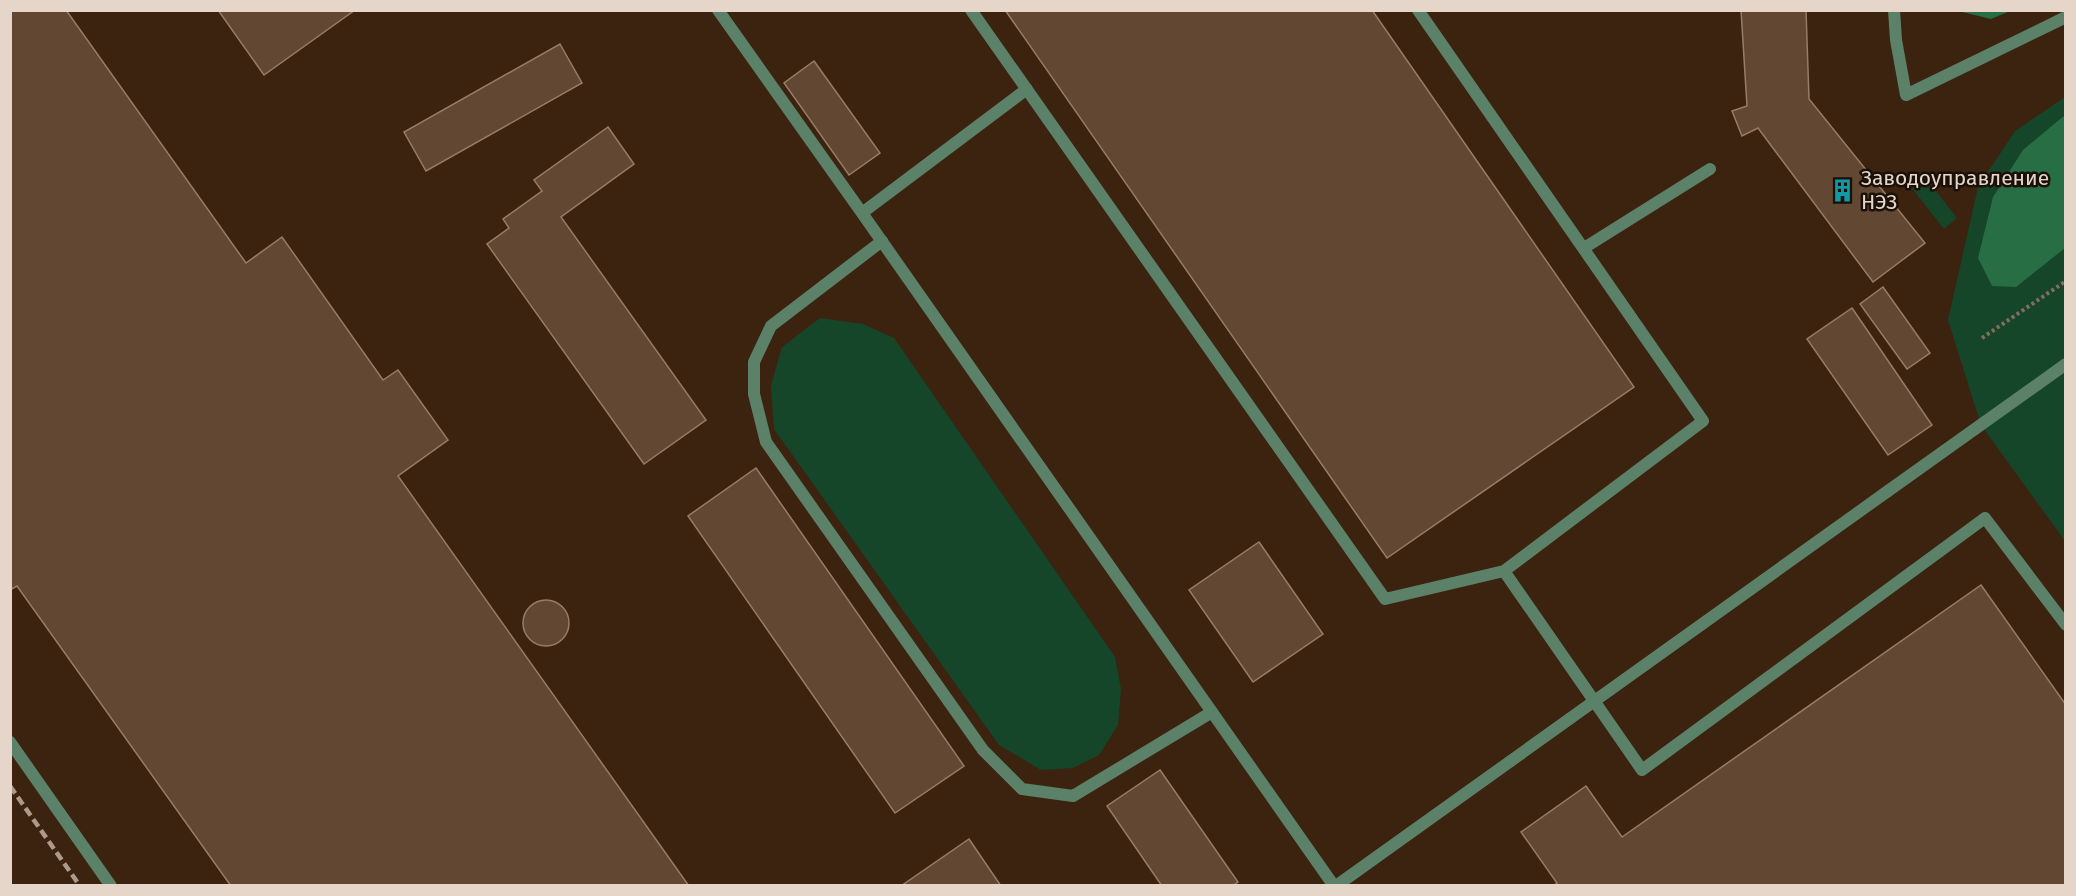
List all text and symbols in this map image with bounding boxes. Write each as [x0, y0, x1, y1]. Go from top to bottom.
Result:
place label: Заводоуправление НЭЗ [1861, 165, 2049, 215]
building icon: Заводоуправление НЭЗ [1830, 177, 1856, 203]

